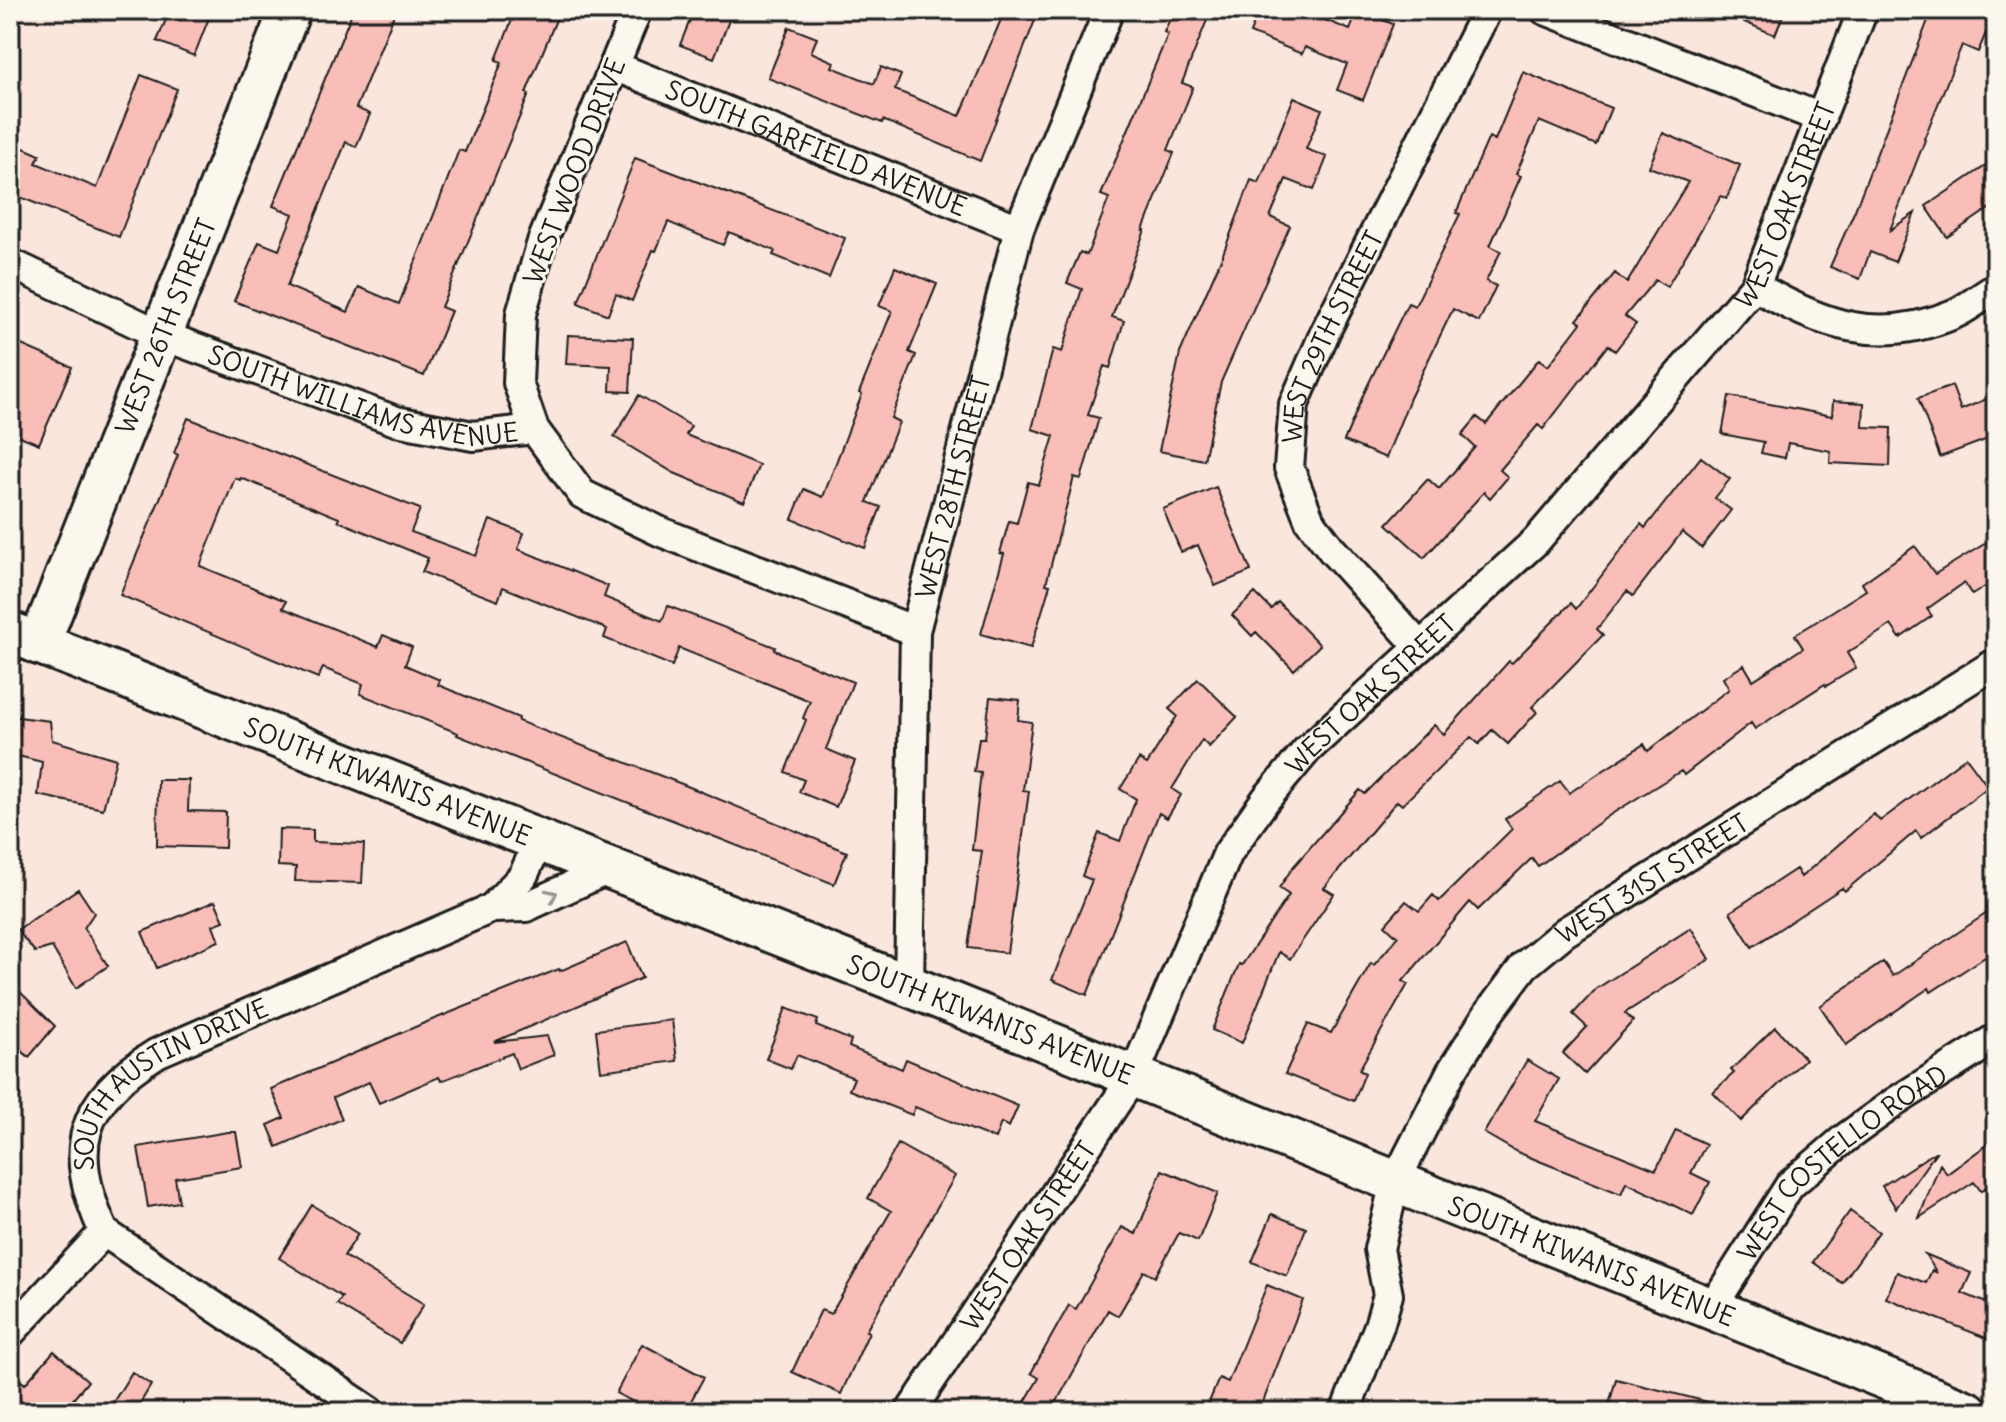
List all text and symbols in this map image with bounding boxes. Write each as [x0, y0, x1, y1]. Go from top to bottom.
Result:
street label: WEST WOOD DRIVE [516, 53, 632, 289]
street label: SOUTH GARFIELD AVENUE [661, 72, 972, 223]
street label: WEST OAK STREET [1727, 97, 1842, 315]
street label: WEST 26TH STREET [107, 213, 222, 439]
street label: WEST 29TH STREET [1275, 225, 1390, 444]
street label: SOUTH WILLIAMS AVENUE [204, 337, 520, 453]
street label: WEST 28TH STREET [908, 372, 997, 602]
street label: WEST OAK STREET [1278, 607, 1462, 781]
street label: SOUTH KIWANIS AVENUE [239, 709, 536, 852]
street label: WEST 31ST STREET [1549, 806, 1754, 950]
one-way arrow [544, 889, 558, 905]
street label: SOUTH KIWANIS AVENUE [842, 947, 1139, 1091]
street label: SOUTH AUSTIN DRIVE [66, 990, 273, 1172]
street label: WEST COSTELLO ROAD [1730, 1057, 1953, 1267]
street label: WEST OAK STREET [953, 1134, 1102, 1337]
street label: SOUTH KIWANIS AVENUE [1443, 1188, 1740, 1333]

